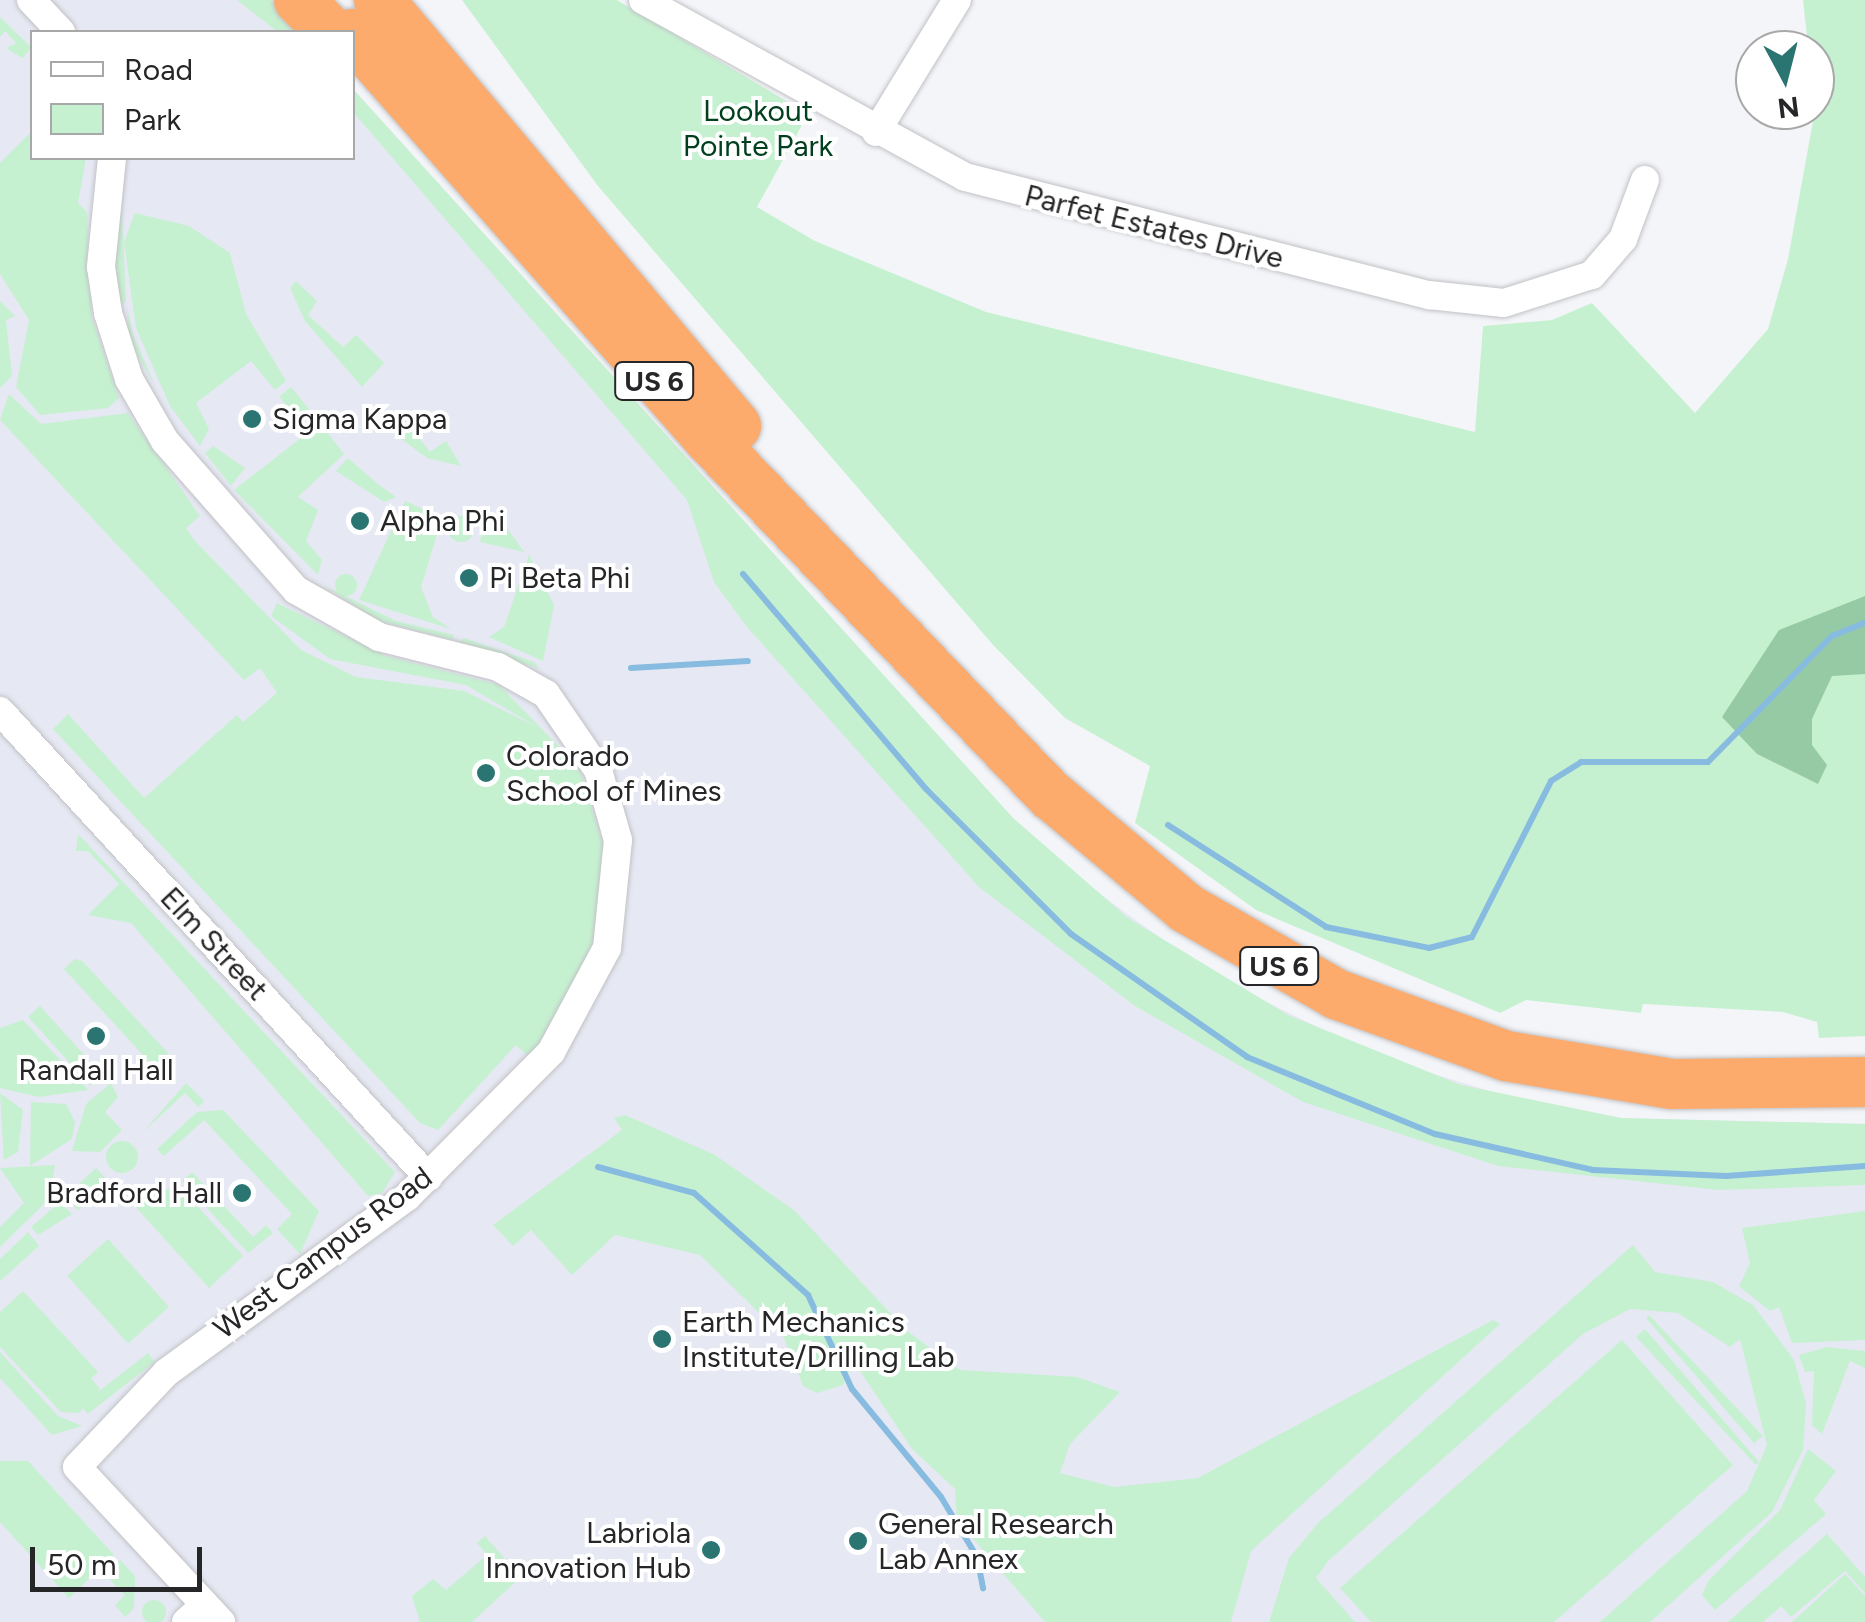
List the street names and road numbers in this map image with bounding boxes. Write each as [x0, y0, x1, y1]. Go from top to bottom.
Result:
street label: Parfet Estates Drive [1021, 177, 1287, 277]
road number: US 6 [614, 358, 694, 404]
street label: Elm Street [153, 880, 275, 1008]
road number: US 6 [1239, 943, 1319, 989]
street label: West Campus Road [207, 1159, 439, 1347]

